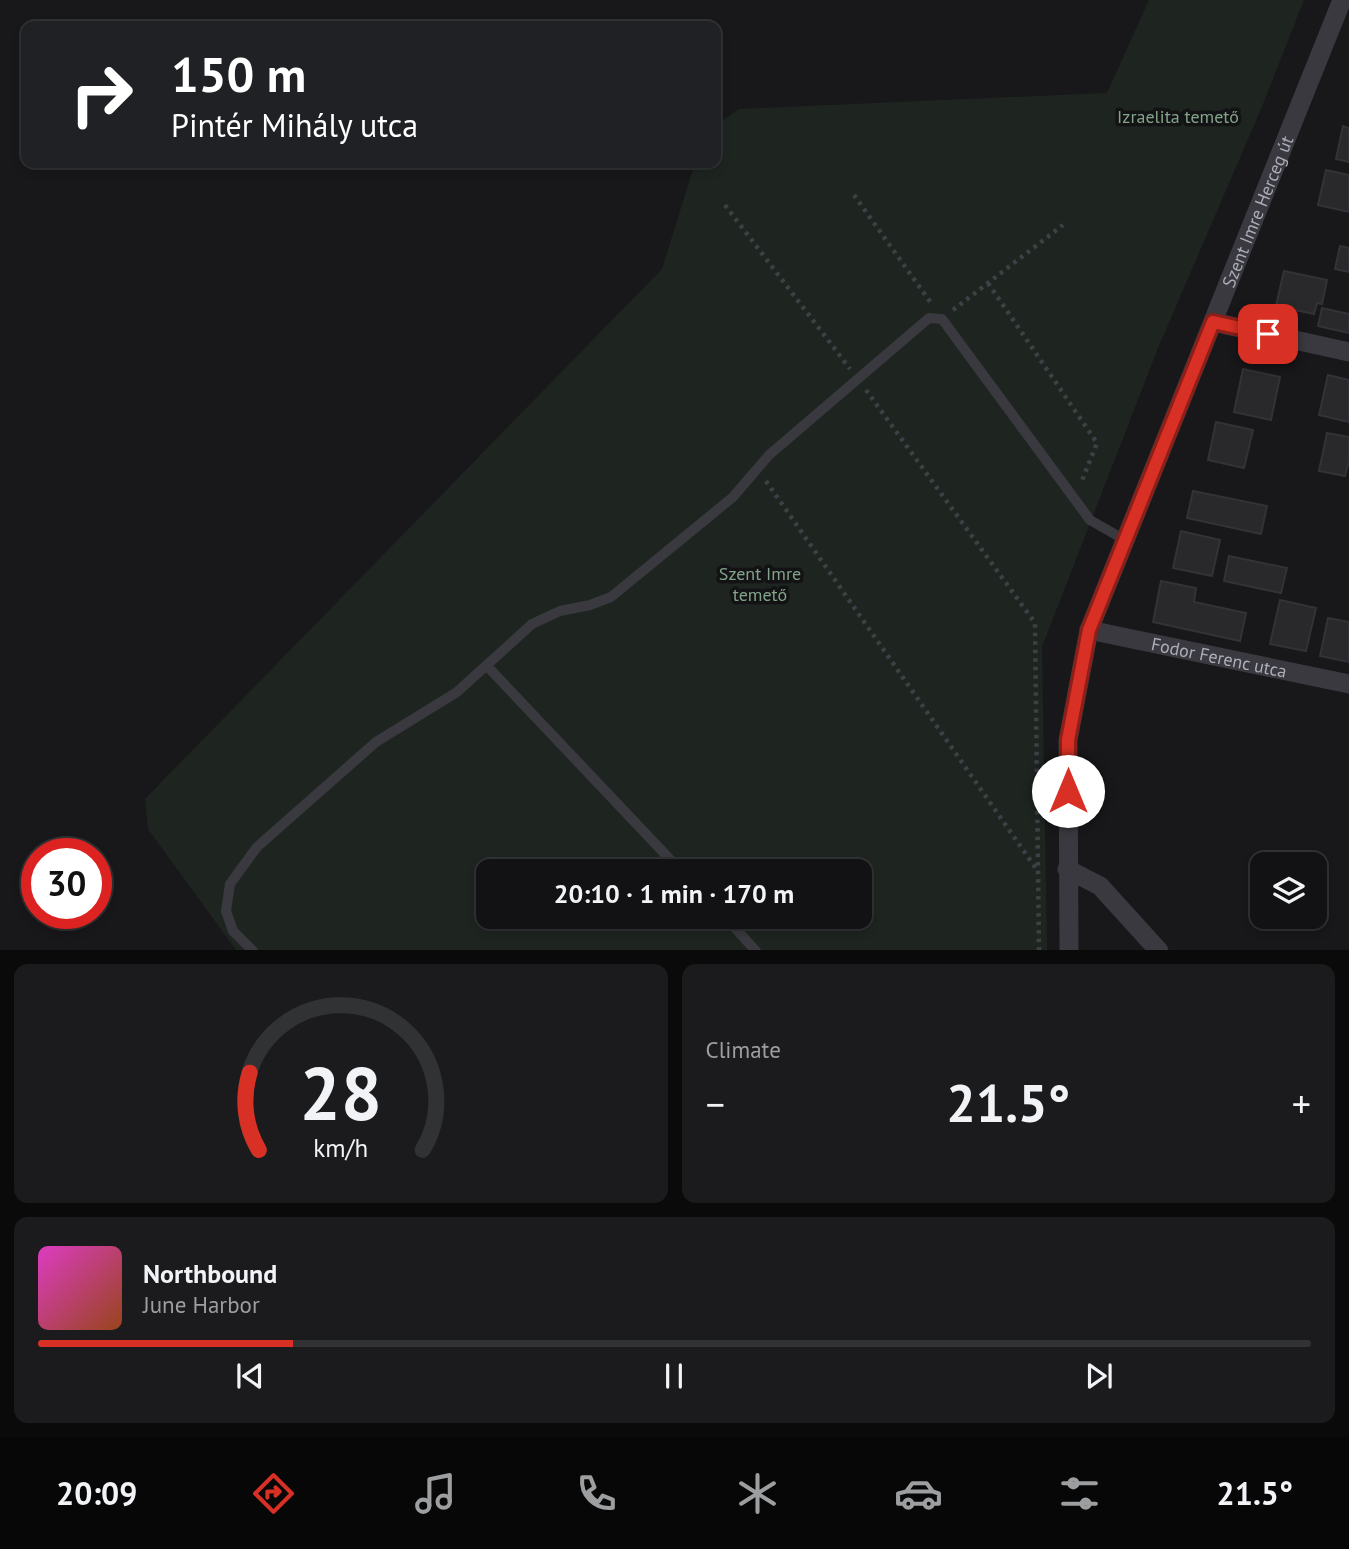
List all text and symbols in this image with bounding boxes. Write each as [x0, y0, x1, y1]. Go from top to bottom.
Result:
text: 150 m [171, 42, 306, 106]
icon: right [56, 49, 147, 140]
text: Pintér Mihály utca [171, 104, 418, 146]
park label: Izraelita temető [1117, 105, 1239, 128]
street label: Szent Imre Herceg út [1216, 132, 1298, 291]
pin [1238, 304, 1298, 364]
icon: arrive [1249, 315, 1287, 353]
park label: Szent Imre temető [719, 562, 801, 606]
street label: Fodor Ferenc utca [1149, 632, 1289, 682]
position arrow [1031, 754, 1105, 828]
speed limit sign: 30 [21, 838, 112, 929]
map controls [1250, 852, 1327, 929]
button: layers [1250, 852, 1327, 929]
text: 20:10 · 1 min · 170 m [554, 877, 794, 910]
text: Climate [706, 1035, 781, 1064]
text: 28 [299, 1046, 382, 1140]
text: 21.5° [946, 1069, 1070, 1136]
text: − [706, 1079, 725, 1128]
text: + [1292, 1079, 1311, 1128]
text: km/h [313, 1131, 368, 1163]
text: Northbound [143, 1257, 277, 1290]
text: June Harbor [143, 1290, 260, 1319]
icon: previous [231, 1357, 269, 1395]
icon: pause [655, 1357, 693, 1395]
icon: next [1080, 1357, 1118, 1395]
icon: directions [249, 1469, 298, 1518]
icon: music [411, 1469, 460, 1518]
icon: phone [572, 1469, 621, 1518]
icon: climate [733, 1469, 782, 1518]
icon: car [894, 1469, 943, 1518]
icon: filters [1055, 1469, 1104, 1518]
text: 20:09 [56, 1472, 137, 1514]
text: 21.5° [1217, 1472, 1293, 1514]

